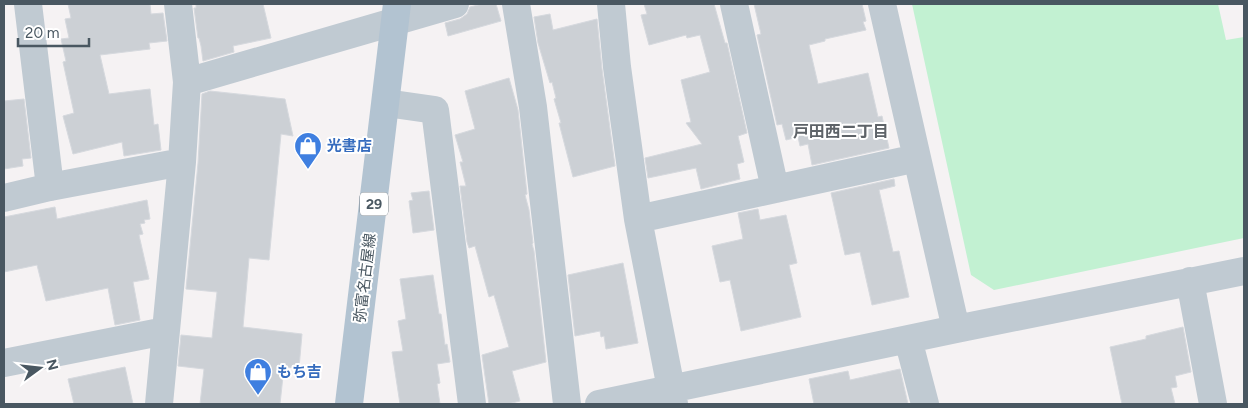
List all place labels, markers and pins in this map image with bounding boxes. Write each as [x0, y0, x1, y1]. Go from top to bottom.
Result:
shop icon: 光書店 [293, 131, 323, 170]
place label: 光書店 [327, 137, 372, 155]
shop icon: もち吉 [243, 357, 273, 396]
place label: もち吉 [277, 363, 322, 381]

